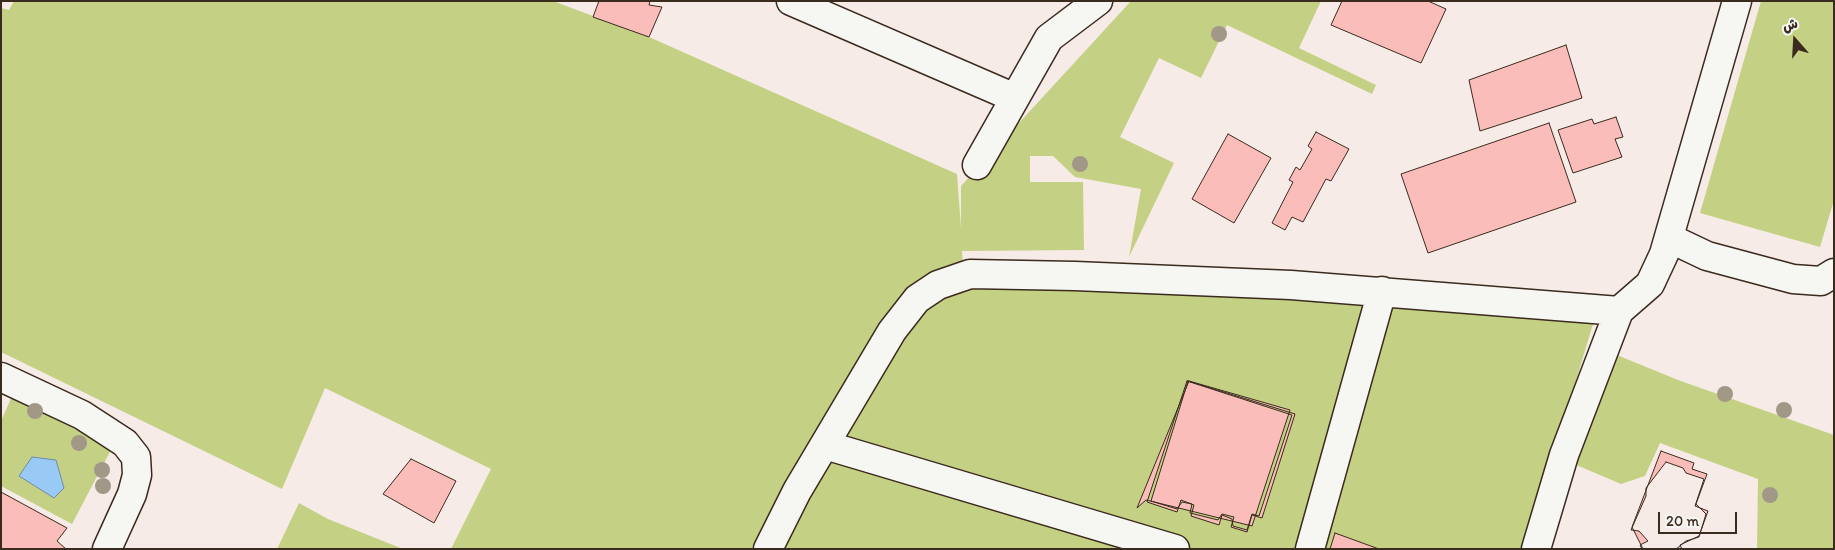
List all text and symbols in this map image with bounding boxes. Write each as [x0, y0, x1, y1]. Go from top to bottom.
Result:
north arrow [1770, 15, 1820, 65]
text: ش [1780, 15, 1800, 36]
scale bar [1660, 502, 1739, 534]
text: 20 m [1666, 512, 1699, 530]

